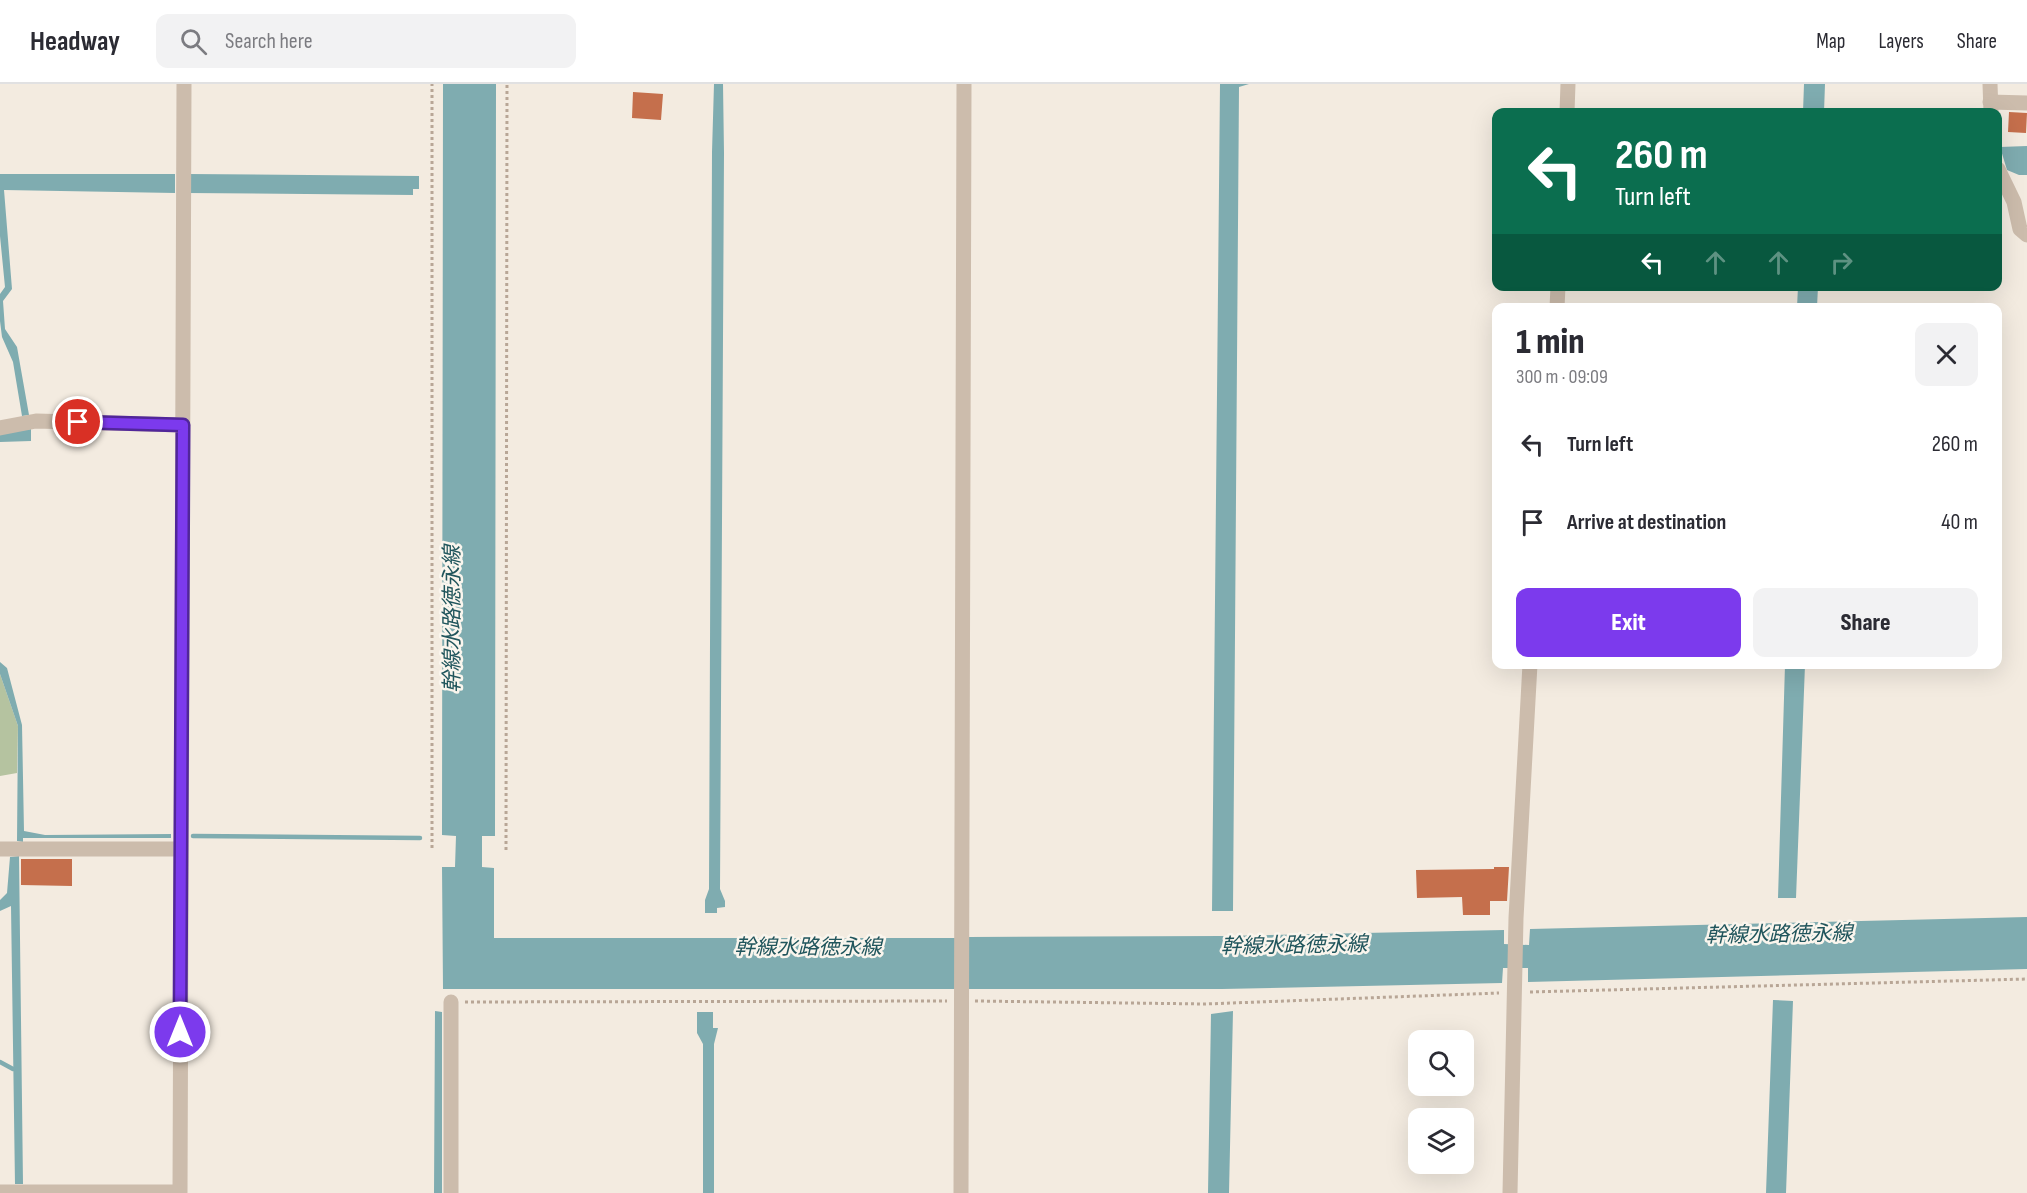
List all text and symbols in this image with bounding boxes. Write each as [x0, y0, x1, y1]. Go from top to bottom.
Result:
search box [156, 14, 576, 68]
text: Headway [30, 25, 120, 58]
icon: search [177, 25, 210, 58]
text: Search here [225, 28, 312, 55]
text: Map [1816, 29, 1845, 54]
text: Layers [1878, 29, 1924, 54]
text: Share [1957, 29, 1997, 54]
text: 260 m [1615, 130, 1708, 181]
icon: left [1516, 132, 1594, 210]
text: Turn left [1615, 181, 1691, 213]
icon: left [1636, 246, 1669, 279]
icon: ahead [1699, 246, 1732, 279]
icon: ahead [1762, 246, 1795, 279]
icon: right [1825, 246, 1858, 279]
text: 1 min [1516, 321, 1584, 364]
button: close [1915, 323, 1978, 386]
text: 300 m · 09:09 [1516, 365, 1608, 389]
pin [52, 396, 103, 447]
icon: arrive [61, 405, 94, 438]
icon: left [1516, 428, 1549, 461]
text: Turn left [1567, 431, 1633, 458]
text: 260 m [1932, 431, 1978, 458]
icon: arrive [1516, 506, 1549, 539]
text: Arrive at destination [1567, 509, 1726, 536]
text: 40 m [1941, 509, 1978, 536]
water label: 幹線水路徳永線 [440, 543, 465, 693]
button: Exit [1516, 588, 1741, 657]
button: Share [1753, 588, 1978, 657]
water label: 幹線水路徳永線 [1705, 921, 1856, 948]
water label: 幹線水路徳永線 [1220, 932, 1371, 959]
water label: 幹線水路徳永線 [735, 935, 884, 960]
position arrow [148, 1000, 212, 1064]
map controls [1408, 1030, 1474, 1174]
button: search [1408, 1030, 1474, 1096]
button: layers [1408, 1108, 1474, 1174]

